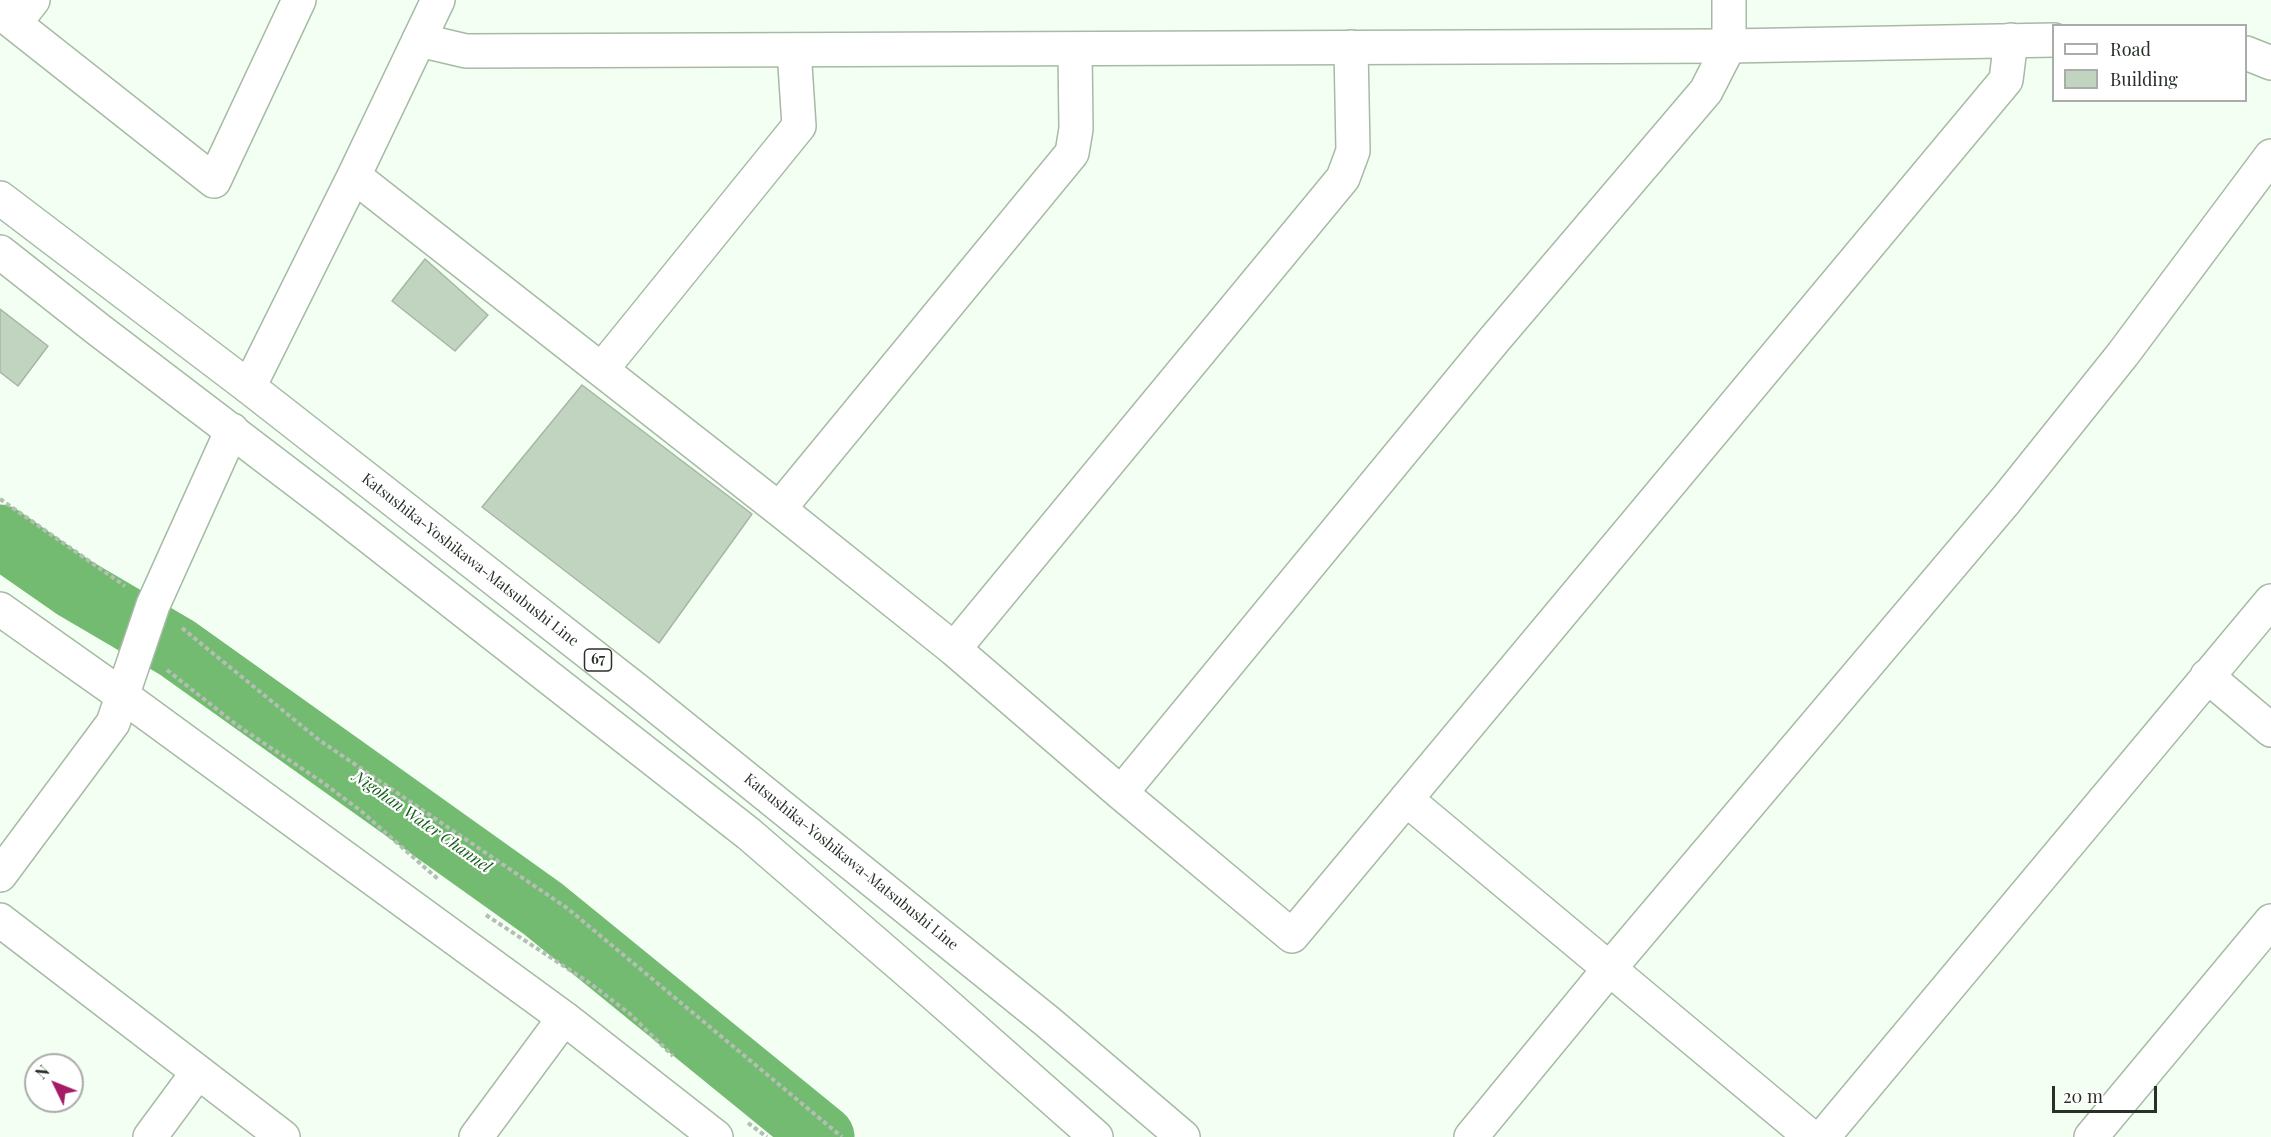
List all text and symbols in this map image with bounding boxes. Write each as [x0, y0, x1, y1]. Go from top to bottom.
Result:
legend [2052, 24, 2247, 102]
text: Road [2110, 37, 2151, 61]
text: Building [2110, 67, 2178, 91]
street label: Katsushika-Yoshikawa-Matsubushi Line [358, 470, 582, 650]
road number: 67 [584, 649, 612, 671]
water label: Nigohan Water Channel [349, 767, 495, 877]
street label: Katsushika-Yoshikawa-Matsubushi Line [740, 770, 962, 954]
north arrow [24, 1053, 84, 1113]
text: N [30, 1060, 54, 1083]
scale bar [2055, 1074, 2160, 1112]
text: 20 m [2063, 1084, 2103, 1108]

